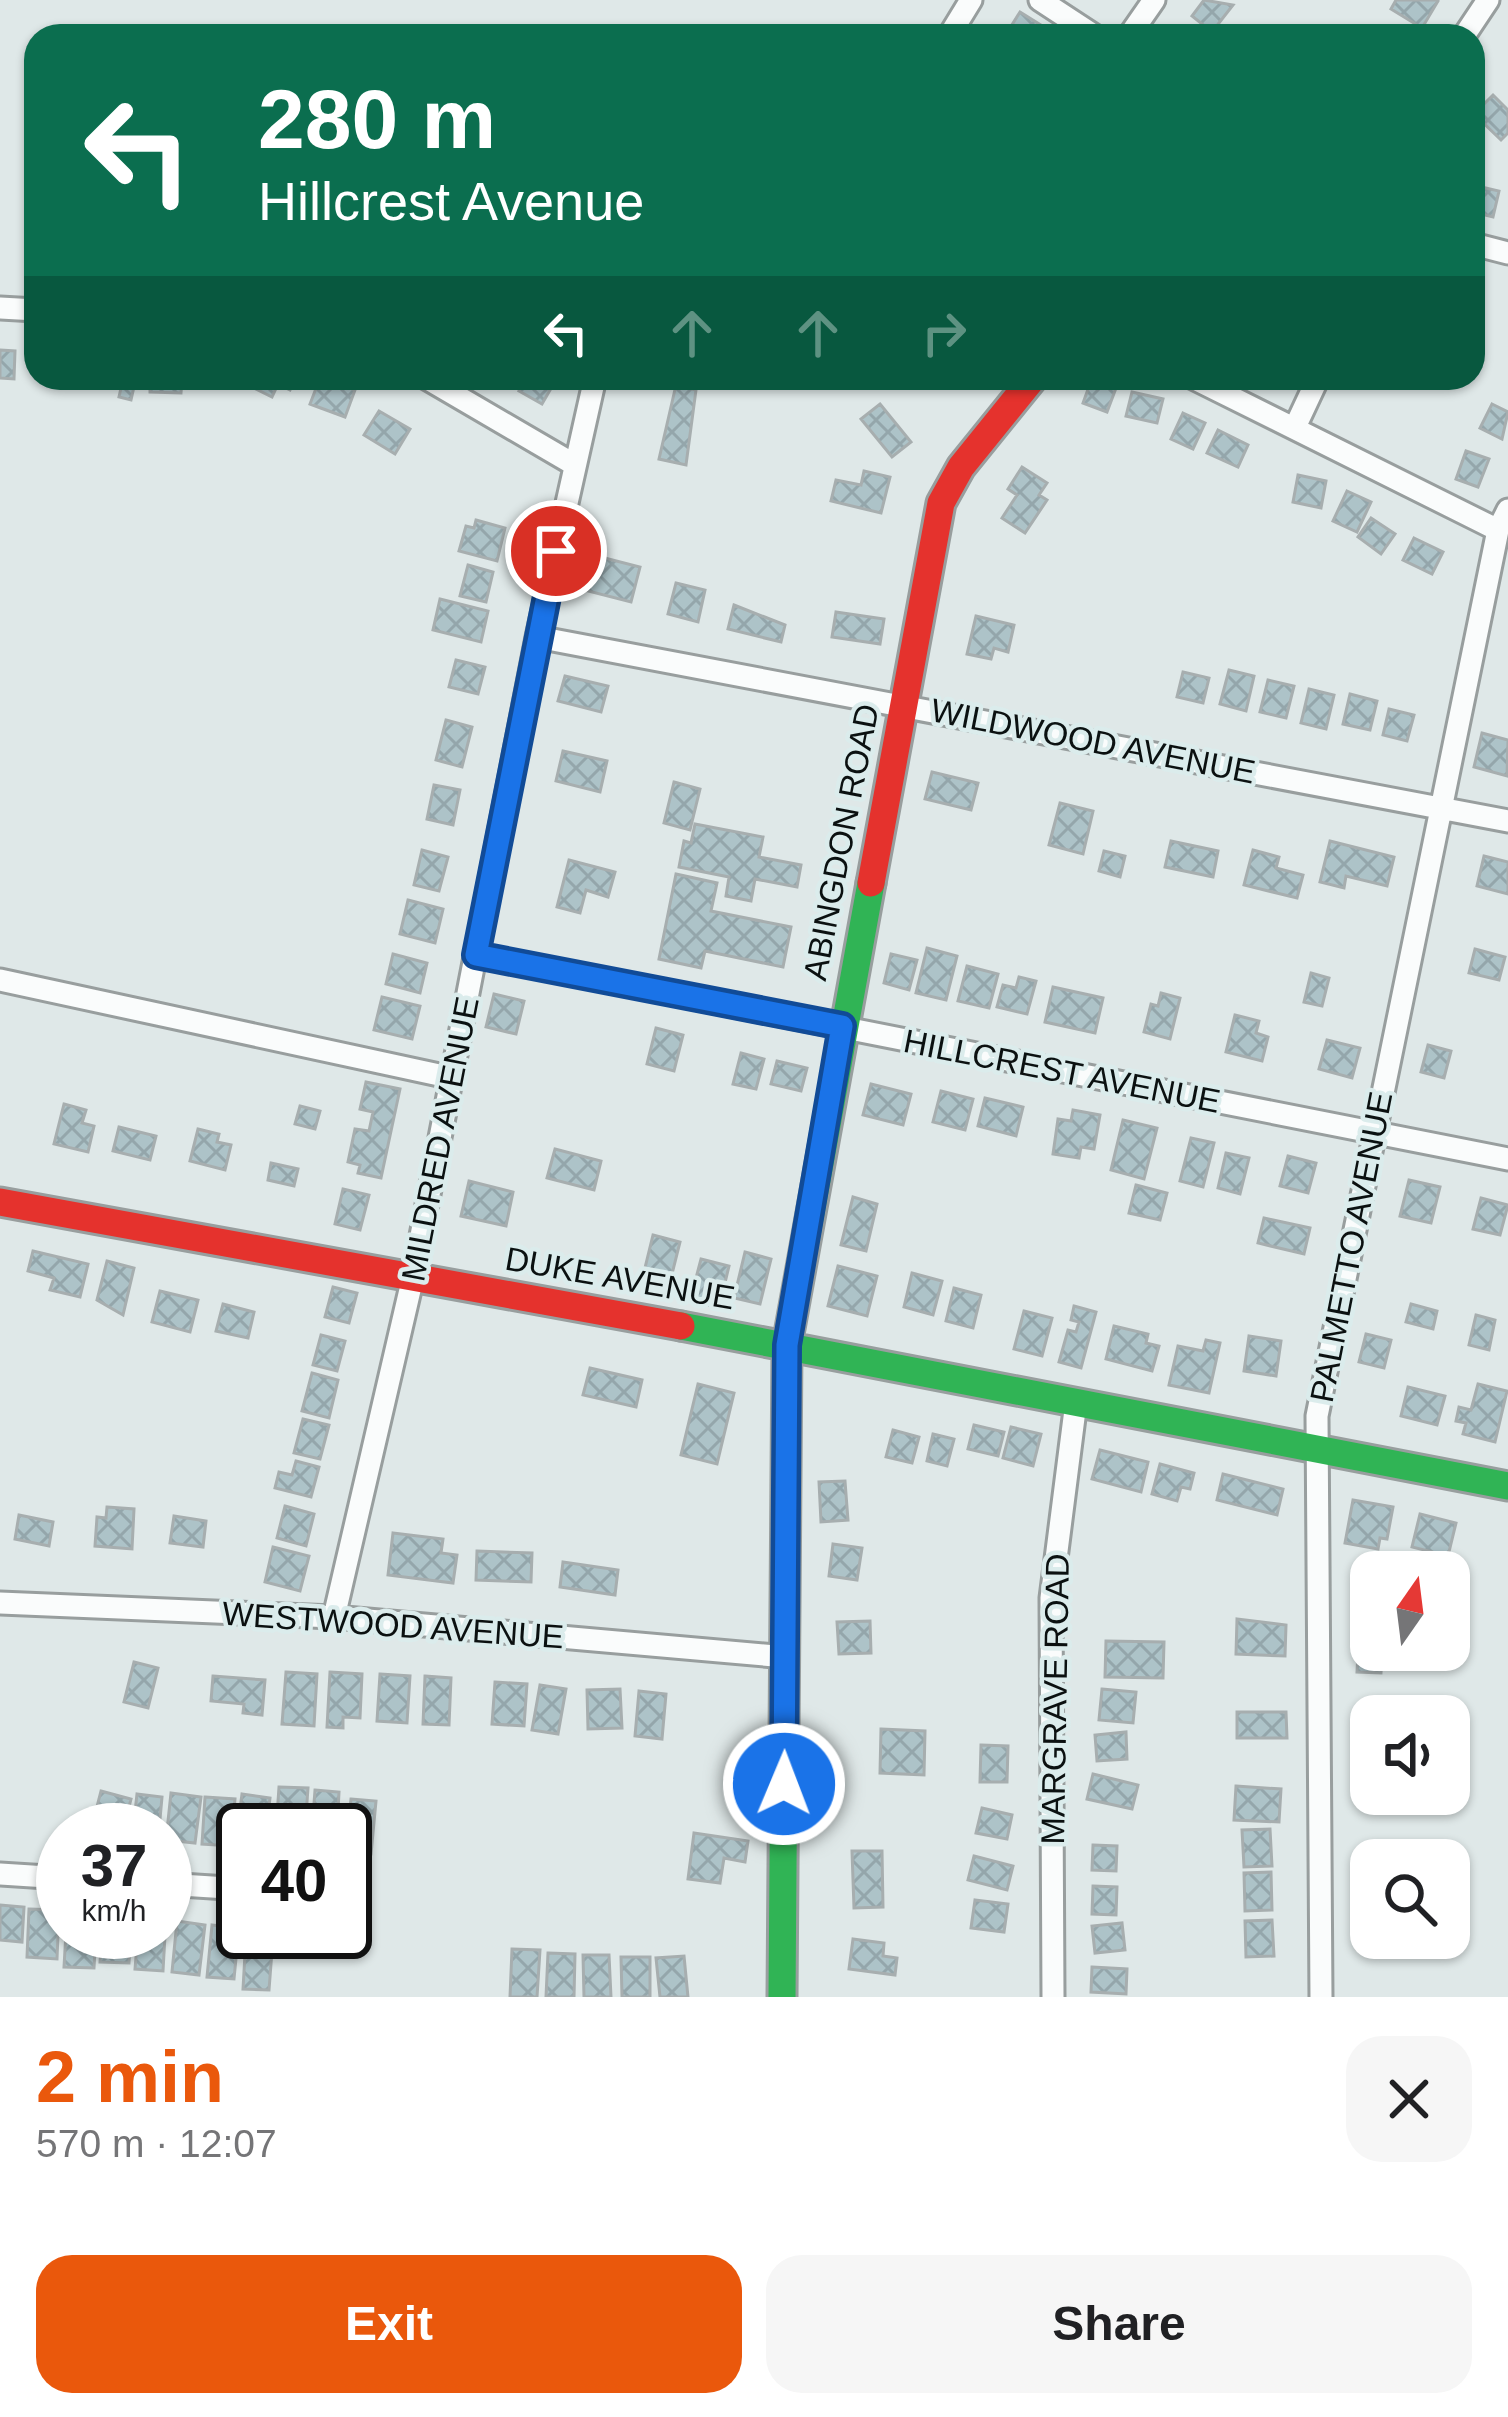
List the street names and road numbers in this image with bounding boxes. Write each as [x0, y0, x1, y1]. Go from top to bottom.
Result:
street label: WILDWOOD AVENUE [928, 691, 1258, 791]
street label: ABINGDON ROAD [796, 701, 886, 983]
street label: MILDRED AVENUE [394, 994, 486, 1284]
street label: HILLCREST AVENUE [901, 1022, 1223, 1120]
street label: PALMETTO AVENUE [1303, 1089, 1399, 1405]
street label: DUKE AVENUE [502, 1240, 738, 1316]
street label: MARGRAVE ROAD [1034, 1553, 1076, 1845]
street label: WESTWOOD AVENUE [221, 1595, 565, 1655]

